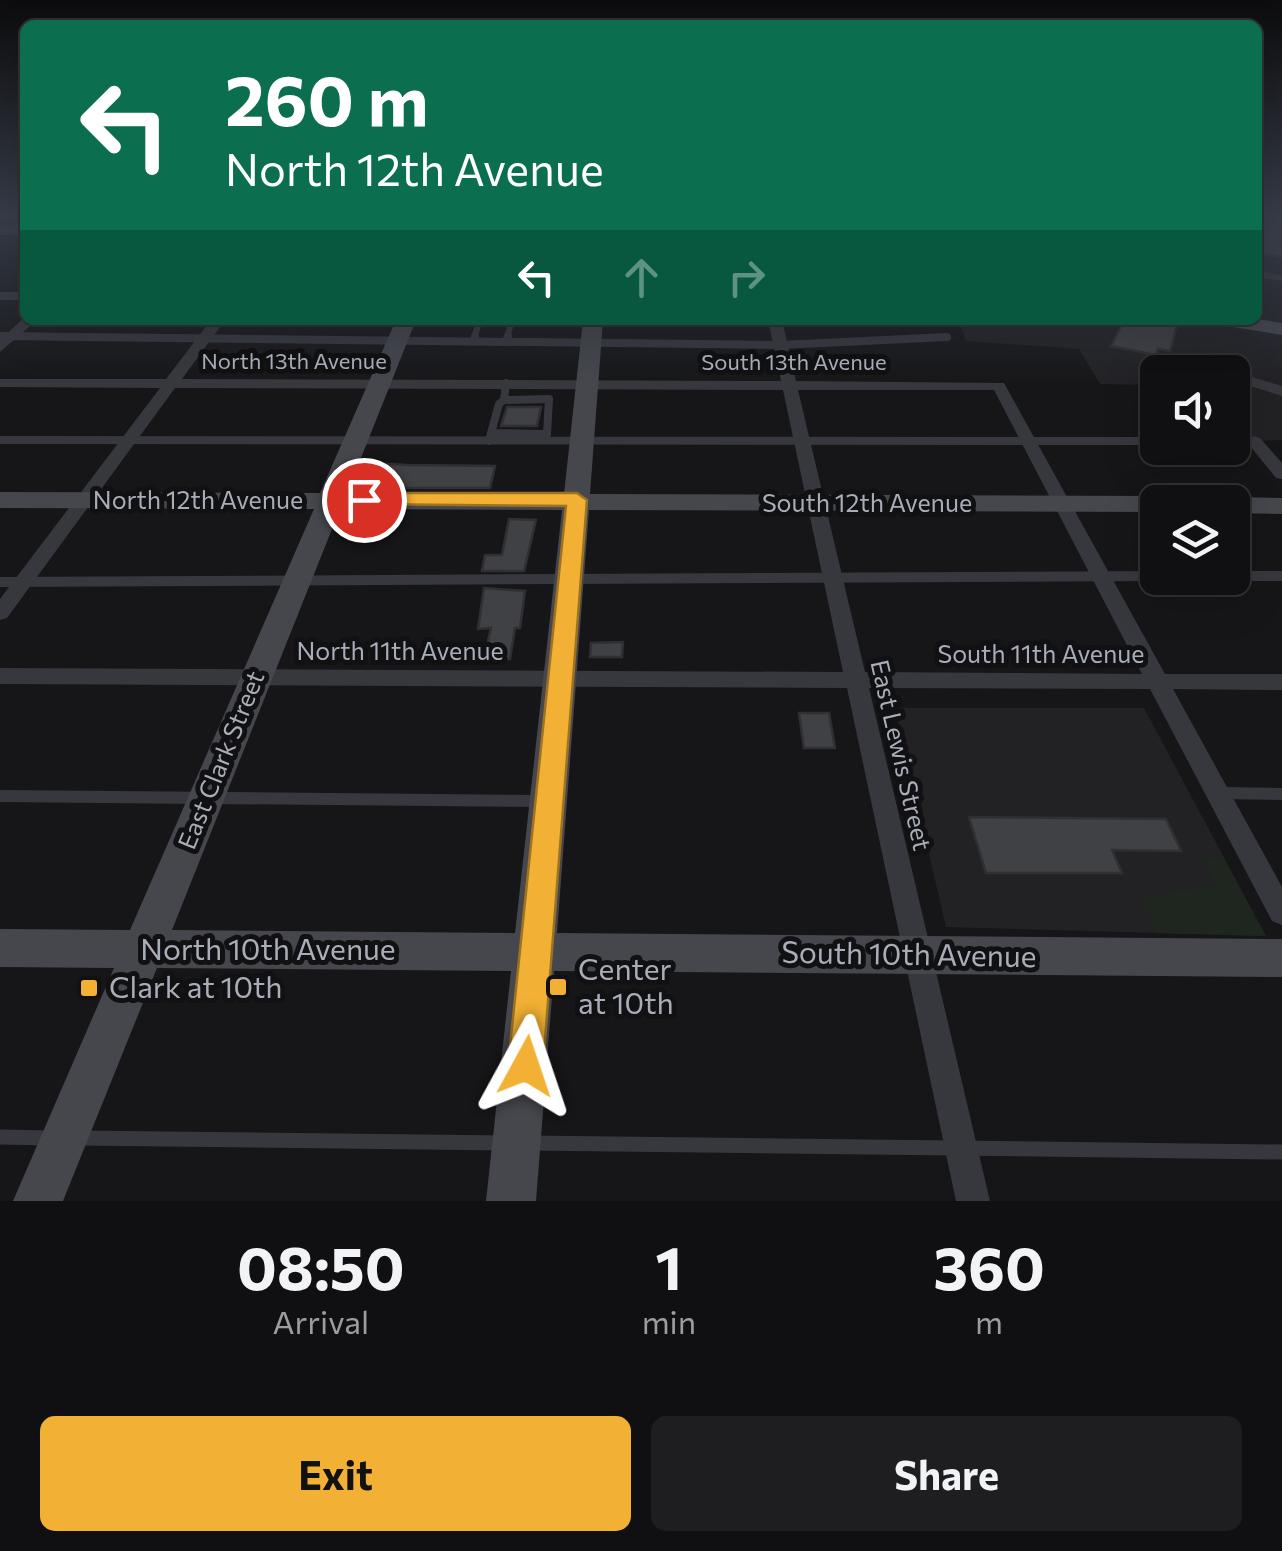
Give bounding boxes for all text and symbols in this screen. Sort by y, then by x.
text: 260 m [225,55,429,140]
icon: left [60,60,190,190]
text: North 12th Avenue [225,140,604,195]
icon: left [509,250,564,305]
icon: ahead [614,250,669,305]
icon: right [719,250,774,305]
street label: North 13th Avenue [201,347,387,374]
street label: South 13th Avenue [701,348,887,375]
map controls [1140,355,1250,595]
button: sound [1140,355,1250,465]
pin [322,458,407,543]
icon: arrive [337,473,392,528]
street label: North 12th Avenue [93,484,303,514]
button: layers [1140,485,1250,595]
street label: South 12th Avenue [762,487,972,517]
street label: North 11th Avenue [296,635,504,665]
street label: South 11th Avenue [937,638,1145,668]
street label: East Lewis Street [865,657,938,853]
street label: East Clark Street [171,666,270,853]
street label: North 10th Avenue [140,929,396,966]
street label: South 10th Avenue [781,932,1037,973]
place label: Center at 10th [578,949,674,1020]
place label: Clark at 10th [109,967,282,1004]
marker: Center at 10th [547,976,569,998]
marker: Clark at 10th [78,977,100,999]
position arrow [474,1014,578,1118]
text: 08:50 [237,1229,405,1302]
text: 1 [655,1229,682,1302]
text: 360 [933,1229,1045,1302]
text: Arrival [272,1301,369,1341]
text: min [642,1301,696,1341]
text: m [975,1301,1003,1341]
button: Exit [40,1416,631,1531]
button: Share [651,1416,1242,1531]

